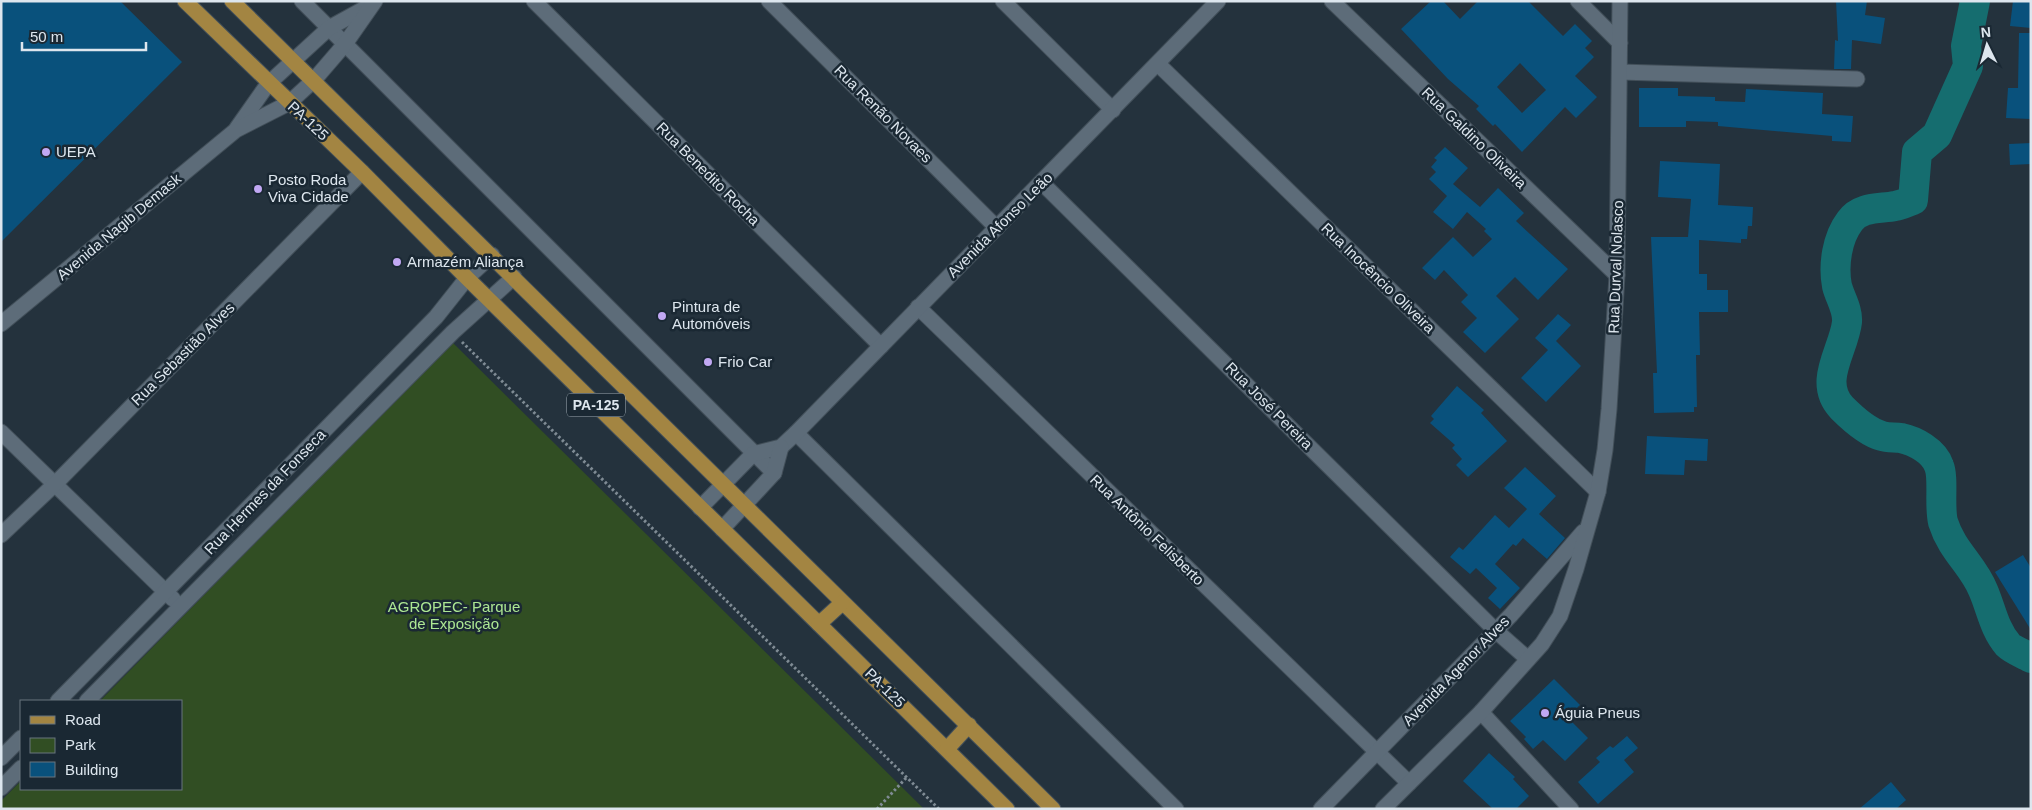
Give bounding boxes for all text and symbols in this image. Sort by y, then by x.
scale bar [22,20,146,52]
north arrow [1962,20,2012,70]
text: N [1980,24,1992,40]
text: 50 m [30,28,63,45]
street label: Rua Renão Novaes [831,61,936,166]
street label: Rua Galdino Oliveira [1419,83,1530,192]
street label: PA-125 [285,98,332,144]
street label: Rua Benedito Rocha [653,119,764,229]
place label: UEPA [56,143,96,160]
marker: UEPA [40,146,52,158]
street label: Avenida Nagib Demask [53,169,184,283]
street label: Avenida Afonso Leão [944,169,1056,281]
place label: Posto Roda Viva Cidade [268,171,349,205]
marker: Posto Roda Viva Cidade [252,183,264,195]
street label: Rua Durval Nolasco [1605,200,1626,334]
street label: Rua Inocêncio Oliveira [1318,219,1439,337]
place label: Armazém Aliança [407,253,524,270]
marker: Armazém Aliança [391,256,403,268]
place label: Pintura de Automóveis [672,298,750,332]
street label: Rua Sebastião Alves [128,299,238,409]
marker: Pintura de Automóveis [656,310,668,322]
place label: Frio Car [718,353,772,370]
marker: Frio Car [702,356,714,368]
street label: Rua José Pereira [1222,359,1317,453]
road number: PA-125 [567,394,625,416]
street label: Rua Hermes da Fonseca [201,425,329,558]
street label: Rua Antônio Felisberto [1087,471,1208,588]
park label: AGROPEC- Parque de Exposição [388,598,520,632]
street label: Avenida Agenor Alves [1399,612,1512,729]
street label: PA-125 [862,665,909,711]
legend [20,700,182,790]
place label: Águia Pneus [1555,704,1640,721]
marker: Águia Pneus [1539,707,1551,719]
text: Road [65,711,101,728]
text: Park [65,736,96,753]
text: Building [65,761,118,778]

